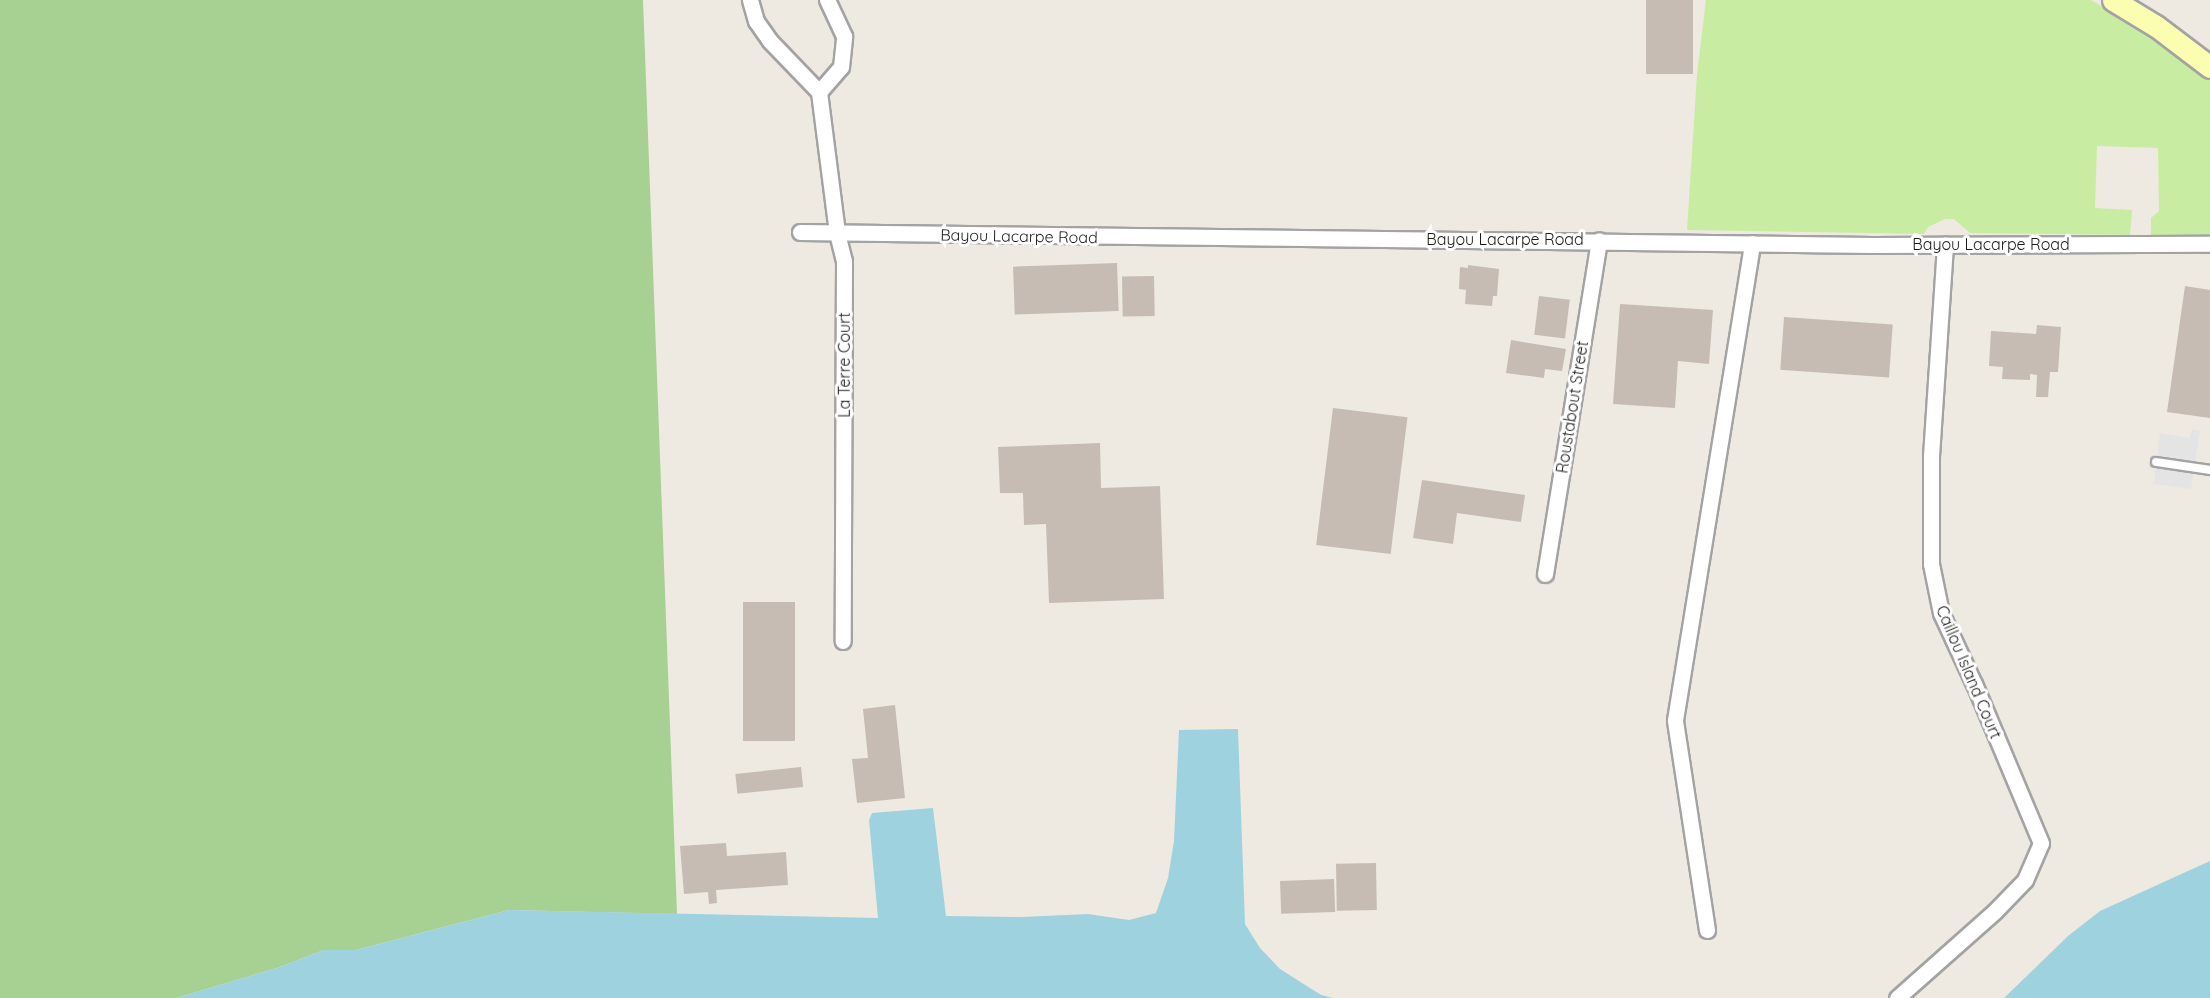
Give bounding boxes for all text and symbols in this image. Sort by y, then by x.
street label: Bayou Lacarpe Road [940,225,1098,247]
street label: Bayou Lacarpe Road [1426,229,1584,249]
street label: Bayou Lacarpe Road [1912,234,2070,254]
street label: La Terre Court [834,312,854,418]
street label: Roustabout Street [1552,339,1592,475]
street label: Caillou Island Court [1932,602,2006,742]

